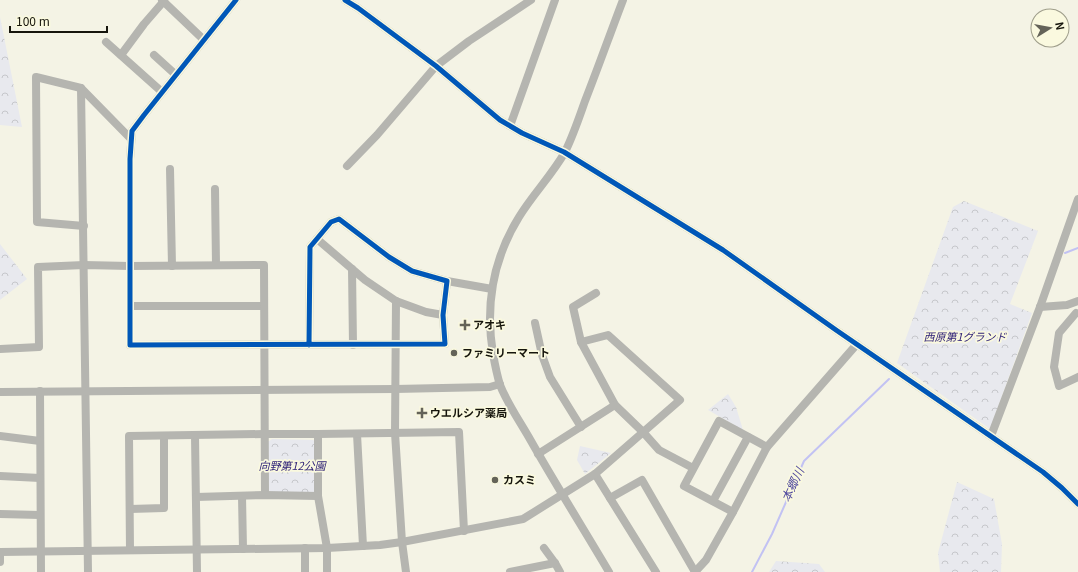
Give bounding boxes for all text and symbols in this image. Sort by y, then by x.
scale bar [10,8,107,34]
north arrow [1030,8,1070,48]
text: 100 m [16,12,50,29]
text: N [1052,20,1069,31]
place label: アオキ [473,316,506,332]
marker: アオキ [460,320,470,330]
park label: 西原第1グランド [923,328,1008,344]
place label: ファミリーマート [462,344,550,360]
marker: ファミリーマート [449,348,459,358]
place label: ウエルシア薬局 [430,404,507,420]
marker: ウエルシア薬局 [417,408,427,418]
park label: 向野第12公園 [258,457,328,473]
water label: 本郷川 [776,463,808,504]
place label: カスミ [503,471,536,487]
marker: カスミ [490,475,500,485]

